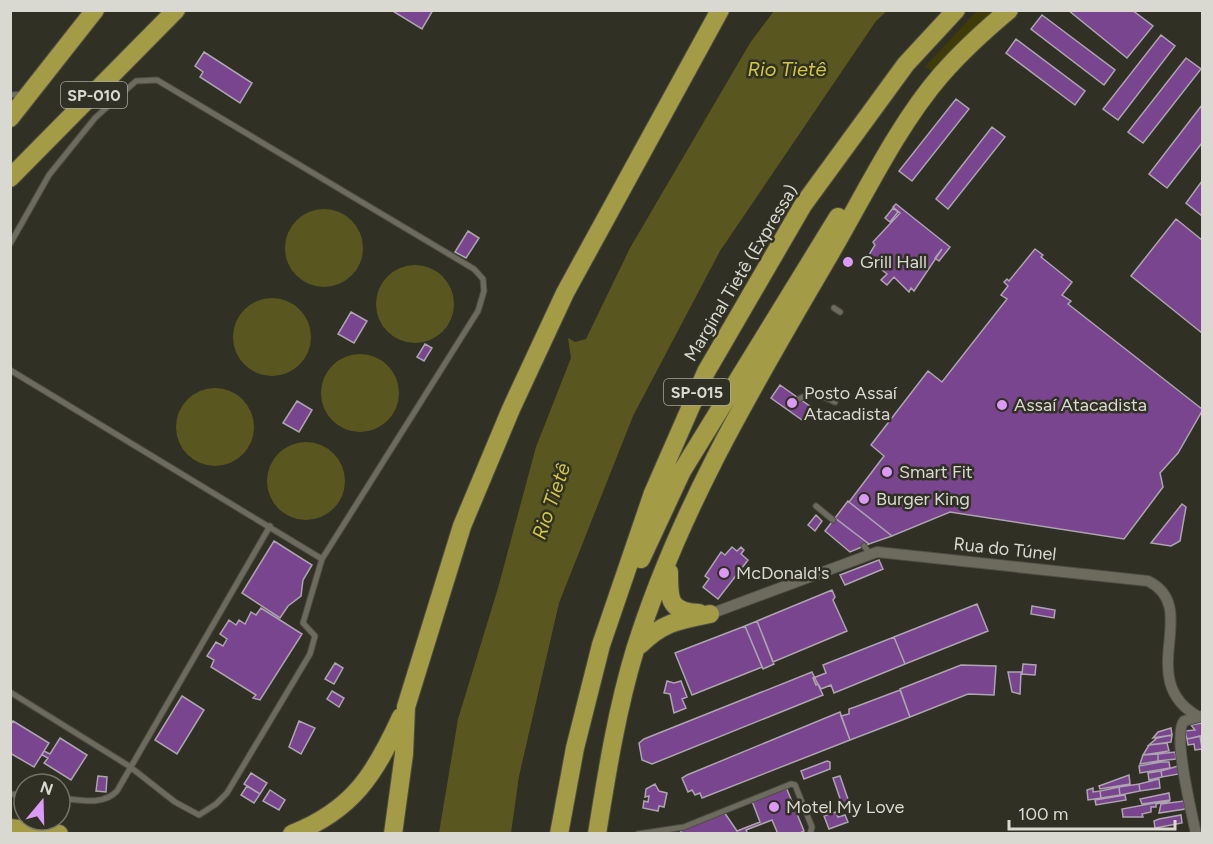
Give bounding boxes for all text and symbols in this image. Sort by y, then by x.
water label: Rio Tietê [747,57,827,81]
road number: SP-010 [61,82,127,108]
street label: Marginal Tietê (Expressa) [679,181,803,365]
place label: Grill Hall [860,251,927,273]
marker: Grill Hall [841,255,855,269]
road number: SP-015 [664,379,730,405]
place label: Posto Assaí Atacadista [804,382,898,425]
place label: Assaí Atacadista [1014,394,1147,416]
marker: Posto Assaí Atacadista [785,396,799,410]
marker: Assaí Atacadista [995,398,1009,412]
water label: Rio Tietê [527,460,575,542]
place label: Smart Fit [899,461,973,483]
marker: Smart Fit [880,465,894,479]
place label: Burger King [876,488,970,510]
marker: Burger King [857,492,871,506]
street label: Rua do Túnel [952,533,1058,565]
place label: McDonald's [736,562,830,584]
marker: McDonald's [717,566,731,580]
north arrow [12,772,72,832]
text: N [38,777,56,799]
scale bar [1009,793,1176,831]
place label: Motel My Love [786,796,905,818]
marker: Motel My Love [767,800,781,814]
text: 100 m [1018,803,1068,825]

